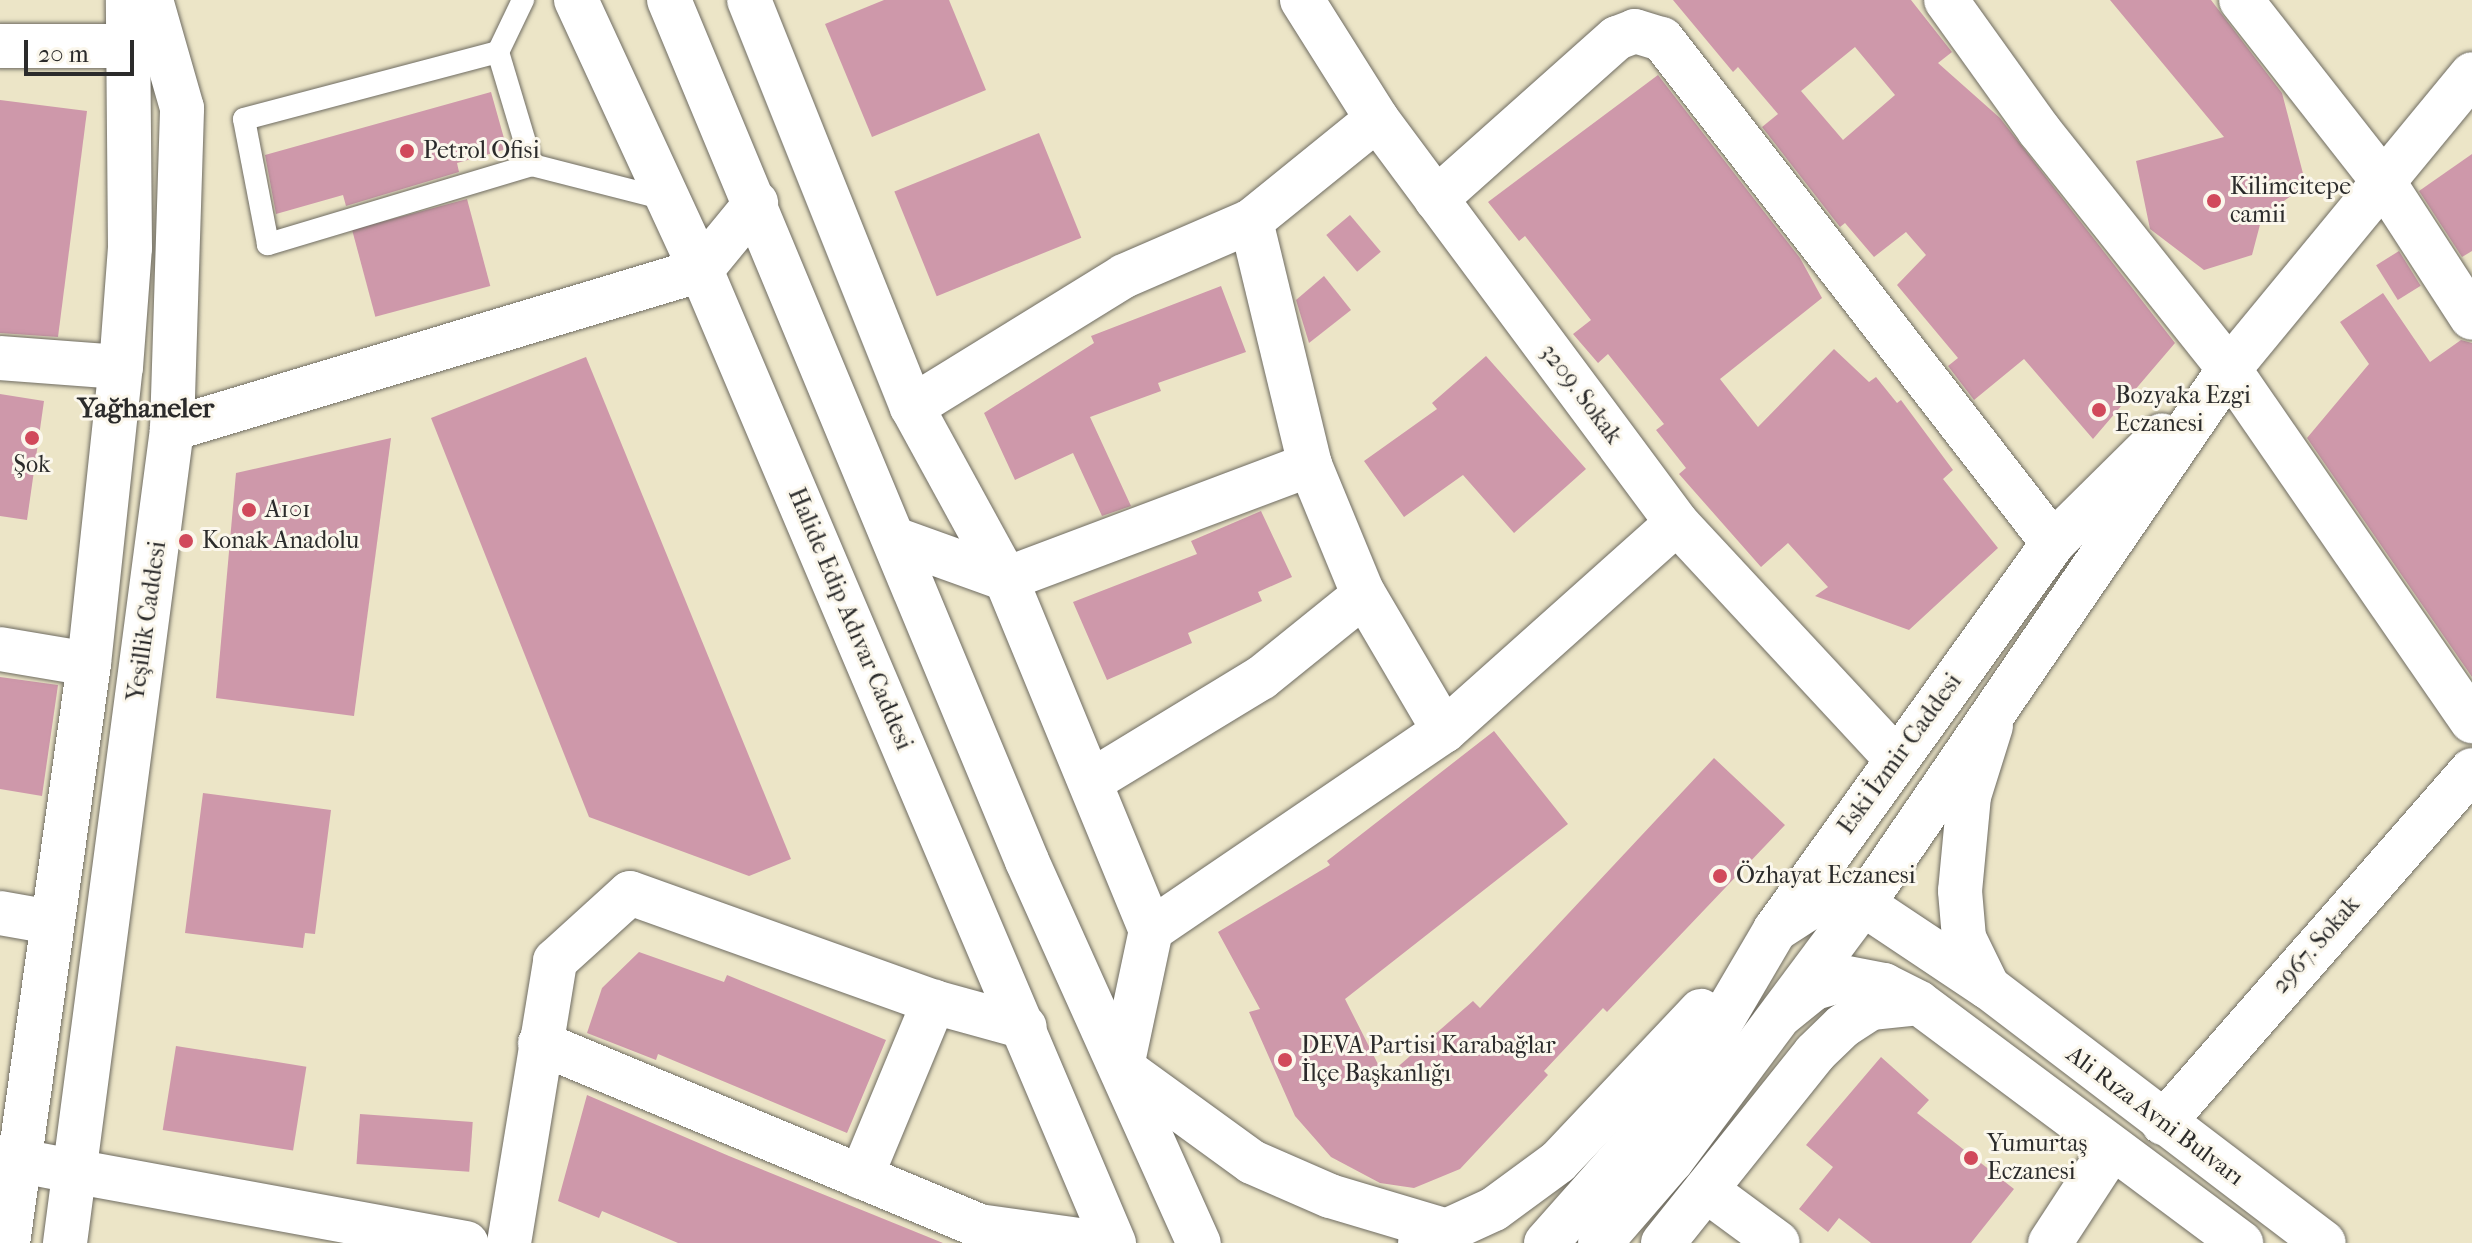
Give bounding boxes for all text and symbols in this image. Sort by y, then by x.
scale bar [28,24,138,74]
text: 20 m [38,40,89,68]
place label: Petrol Ofisi [423,137,540,165]
marker: Petrol Ofisi [398,142,416,160]
place label: Kilimcitepe camii [2230,173,2351,229]
marker: Kilimcitepe camii [2205,192,2223,210]
street label: 3209. Sokak [1534,338,1628,450]
place label: Bozyaka Ezgi Eczanesi [2115,382,2251,438]
district label: Yağhaneler [78,391,214,425]
marker: Bozyaka Ezgi Eczanesi [2090,401,2108,419]
marker: Şok [23,429,41,447]
place label: Şok [14,451,50,479]
street label: Halide Edip Adıvar Caddesi [782,484,918,754]
place label: A101 [265,496,311,524]
marker: A101 [240,501,258,519]
place label: Konak Anadolu [202,527,359,555]
marker: Konak Anadolu [177,532,195,550]
street label: Yeşillik Caddesi [122,539,172,703]
street label: Eski İzmir Caddesi [1832,668,1968,840]
place label: Özhayat Eczanesi [1736,862,1916,890]
marker: Özhayat Eczanesi [1711,867,1729,885]
street label: 2967. Sokak [2266,891,2366,999]
place label: DEVA Partisi Karabağlar İlçe Başkanlığı [1301,1032,1556,1088]
street label: Ali Rıza Avni Bulvarı [2061,1040,2249,1192]
marker: DEVA Partisi Karabağlar İlçe Başkanlığı [1276,1051,1294,1069]
place label: Yumurtaş Eczanesi [1987,1130,2087,1186]
marker: Yumurtaş Eczanesi [1962,1149,1980,1167]

